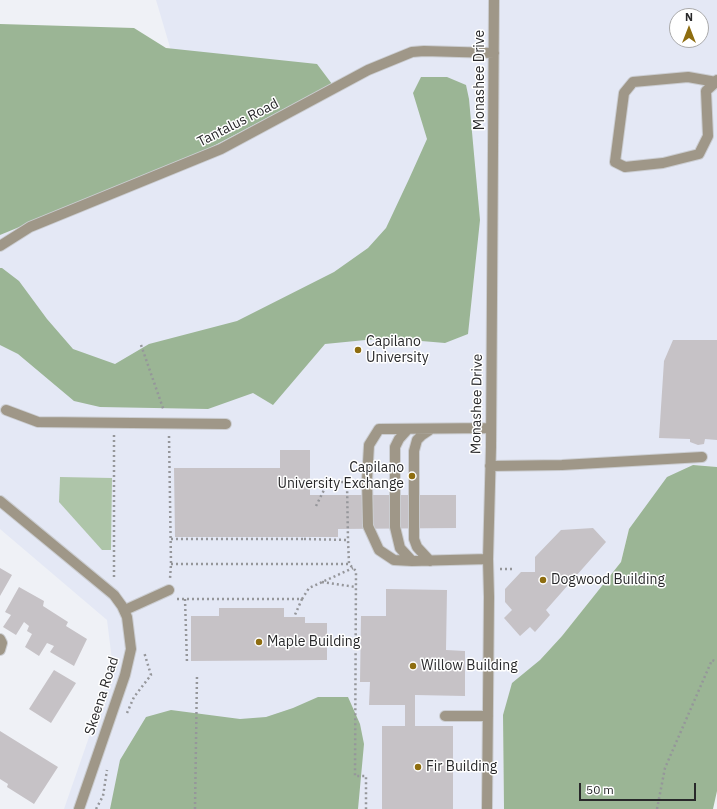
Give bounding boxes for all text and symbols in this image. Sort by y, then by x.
north arrow [669,8,709,48]
text: N [685,10,693,24]
street label: Monashee Drive [472,30,488,130]
street label: Tantalus Road [195,95,281,151]
place label: Capilano University [366,334,429,366]
marker: Capilano University [353,345,363,355]
street label: Monashee Drive [468,354,486,454]
place label: Capilano University Exchange [277,460,404,492]
marker: Capilano University Exchange [407,471,417,481]
place label: Dogwood Building [551,572,665,588]
marker: Dogwood Building [538,575,548,585]
place label: Maple Building [267,634,360,650]
marker: Maple Building [254,637,264,647]
street label: Skeena Road [81,655,123,737]
place label: Willow Building [421,658,518,674]
marker: Willow Building [408,661,418,671]
place label: Fir Building [426,759,497,775]
marker: Fir Building [413,762,423,772]
scale bar [581,775,698,801]
text: 50 m [586,782,614,797]

